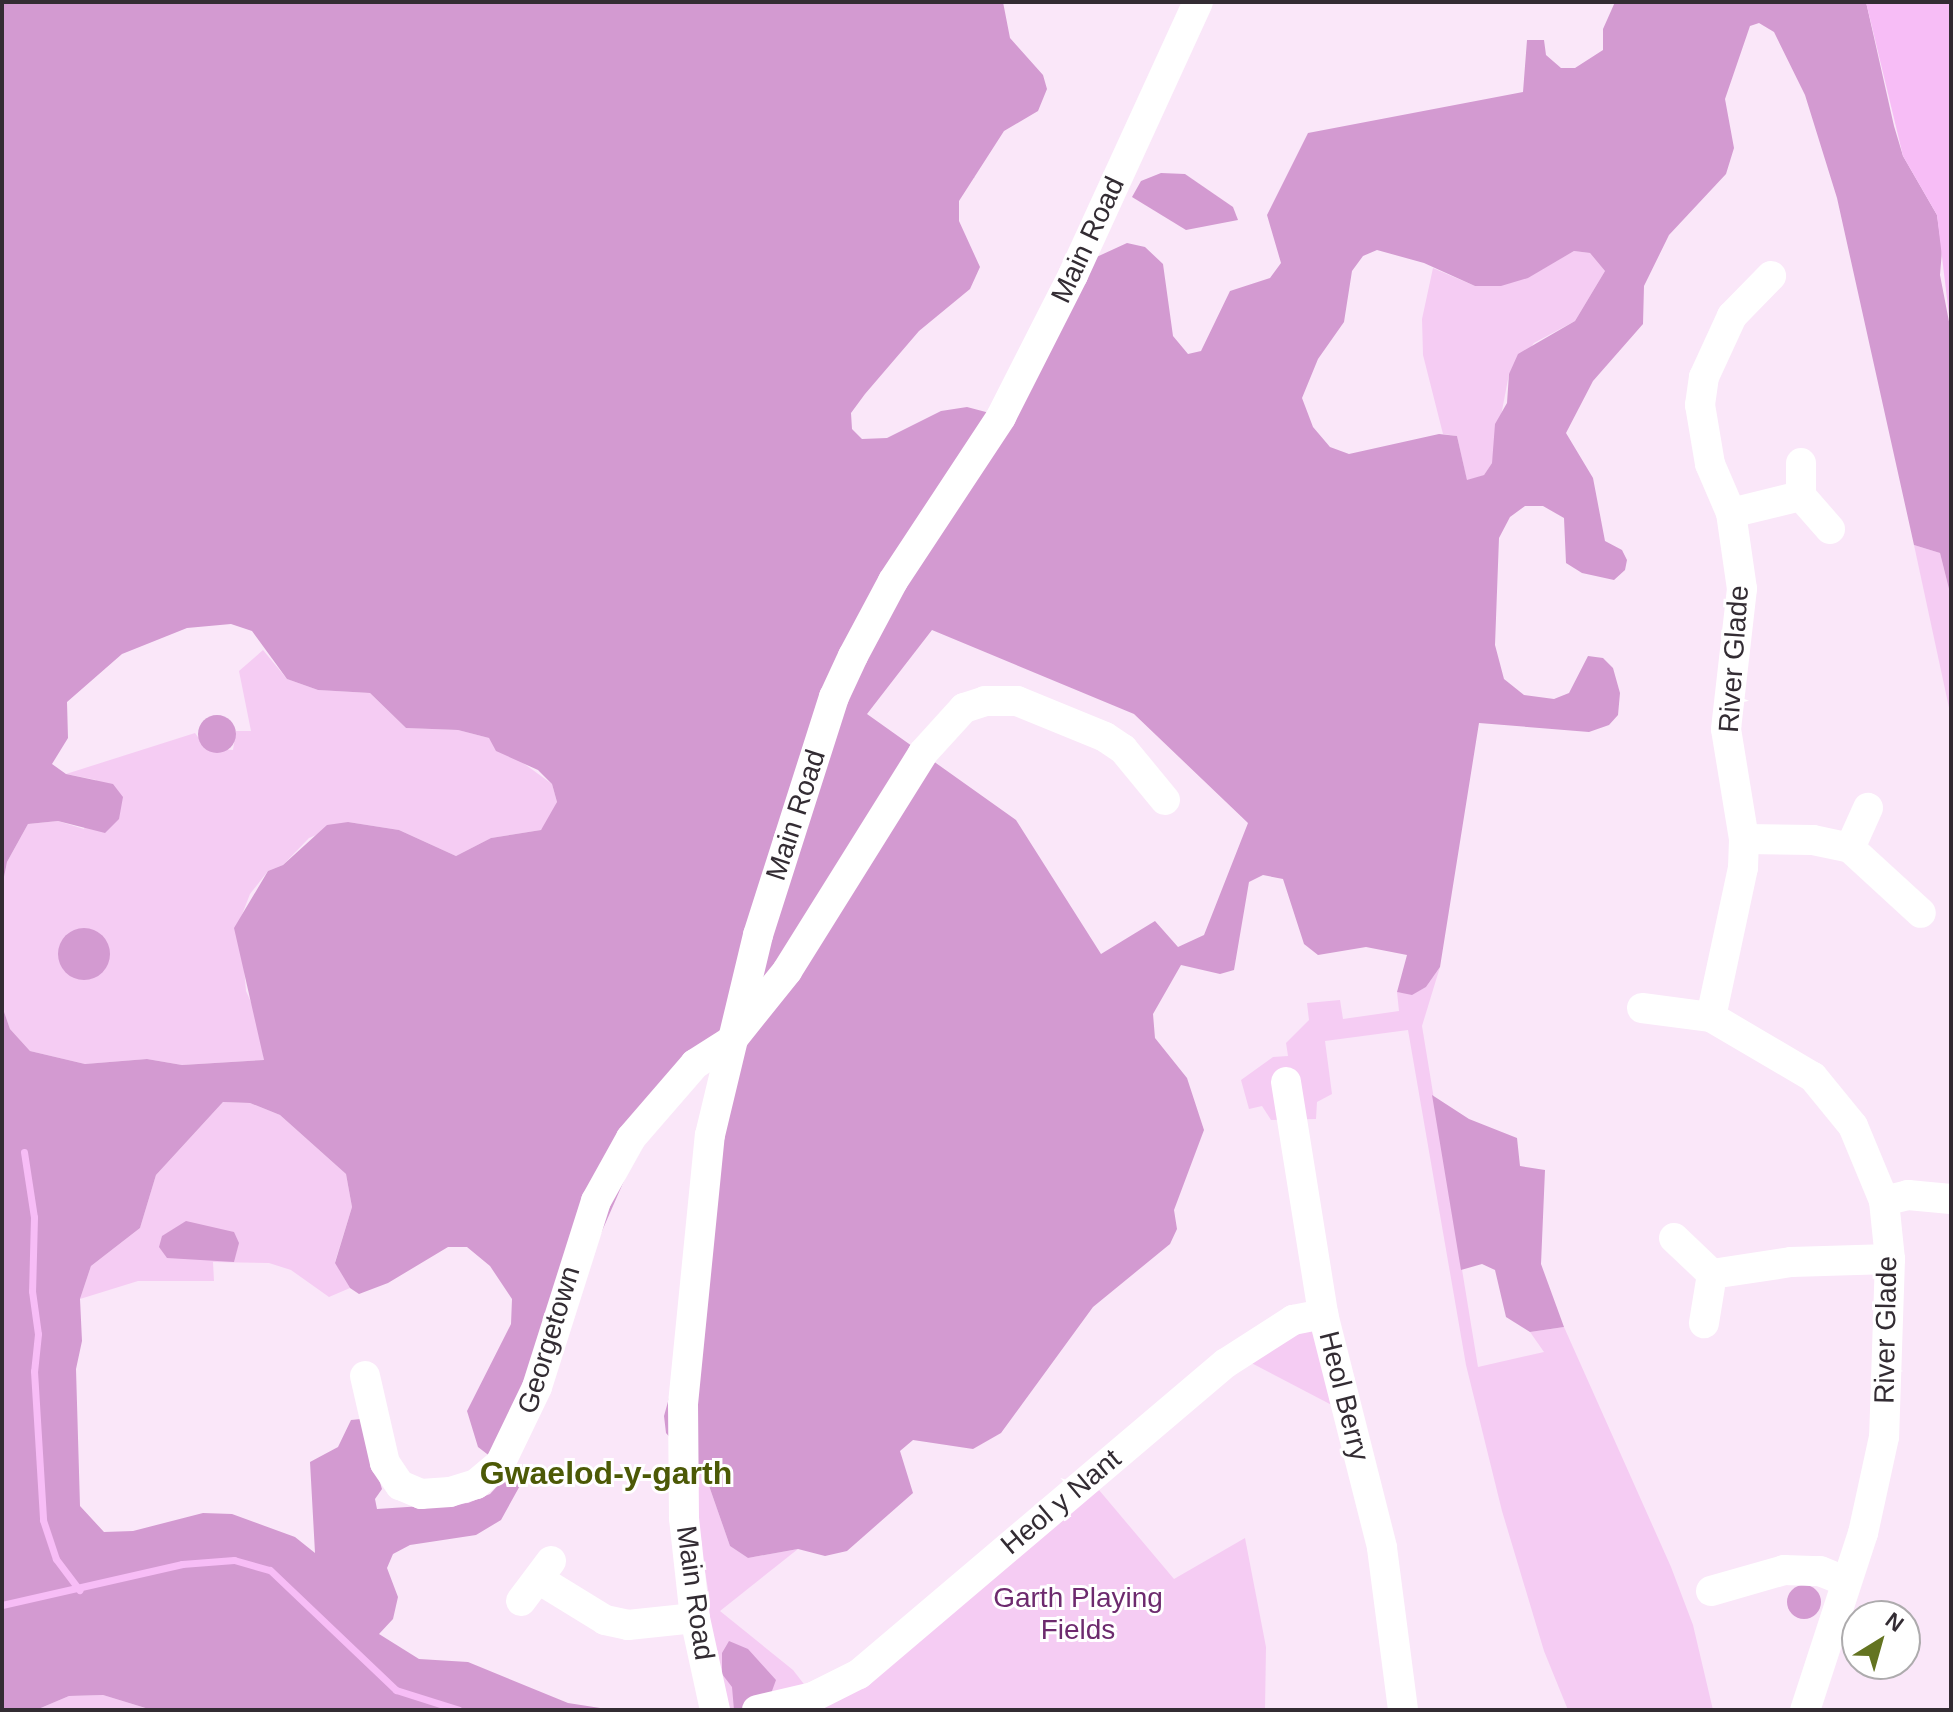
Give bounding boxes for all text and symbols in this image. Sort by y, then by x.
street label: Main Road [1044,172,1132,308]
street label: River Glade [1712,584,1756,734]
street label: Main Road [759,745,833,885]
street label: River Glade [1868,1256,1904,1404]
street label: Georgetown [511,1262,587,1418]
street label: Heol Berry [1312,1328,1376,1464]
street label: Heol y Nant [994,1442,1128,1562]
district label: Gwaelod-y-garth [480,1454,732,1492]
street label: Main Road [669,1524,721,1662]
park label: Garth Playing Fields [993,1581,1163,1647]
north arrow [1841,1600,1921,1680]
text: N [1881,1607,1908,1637]

